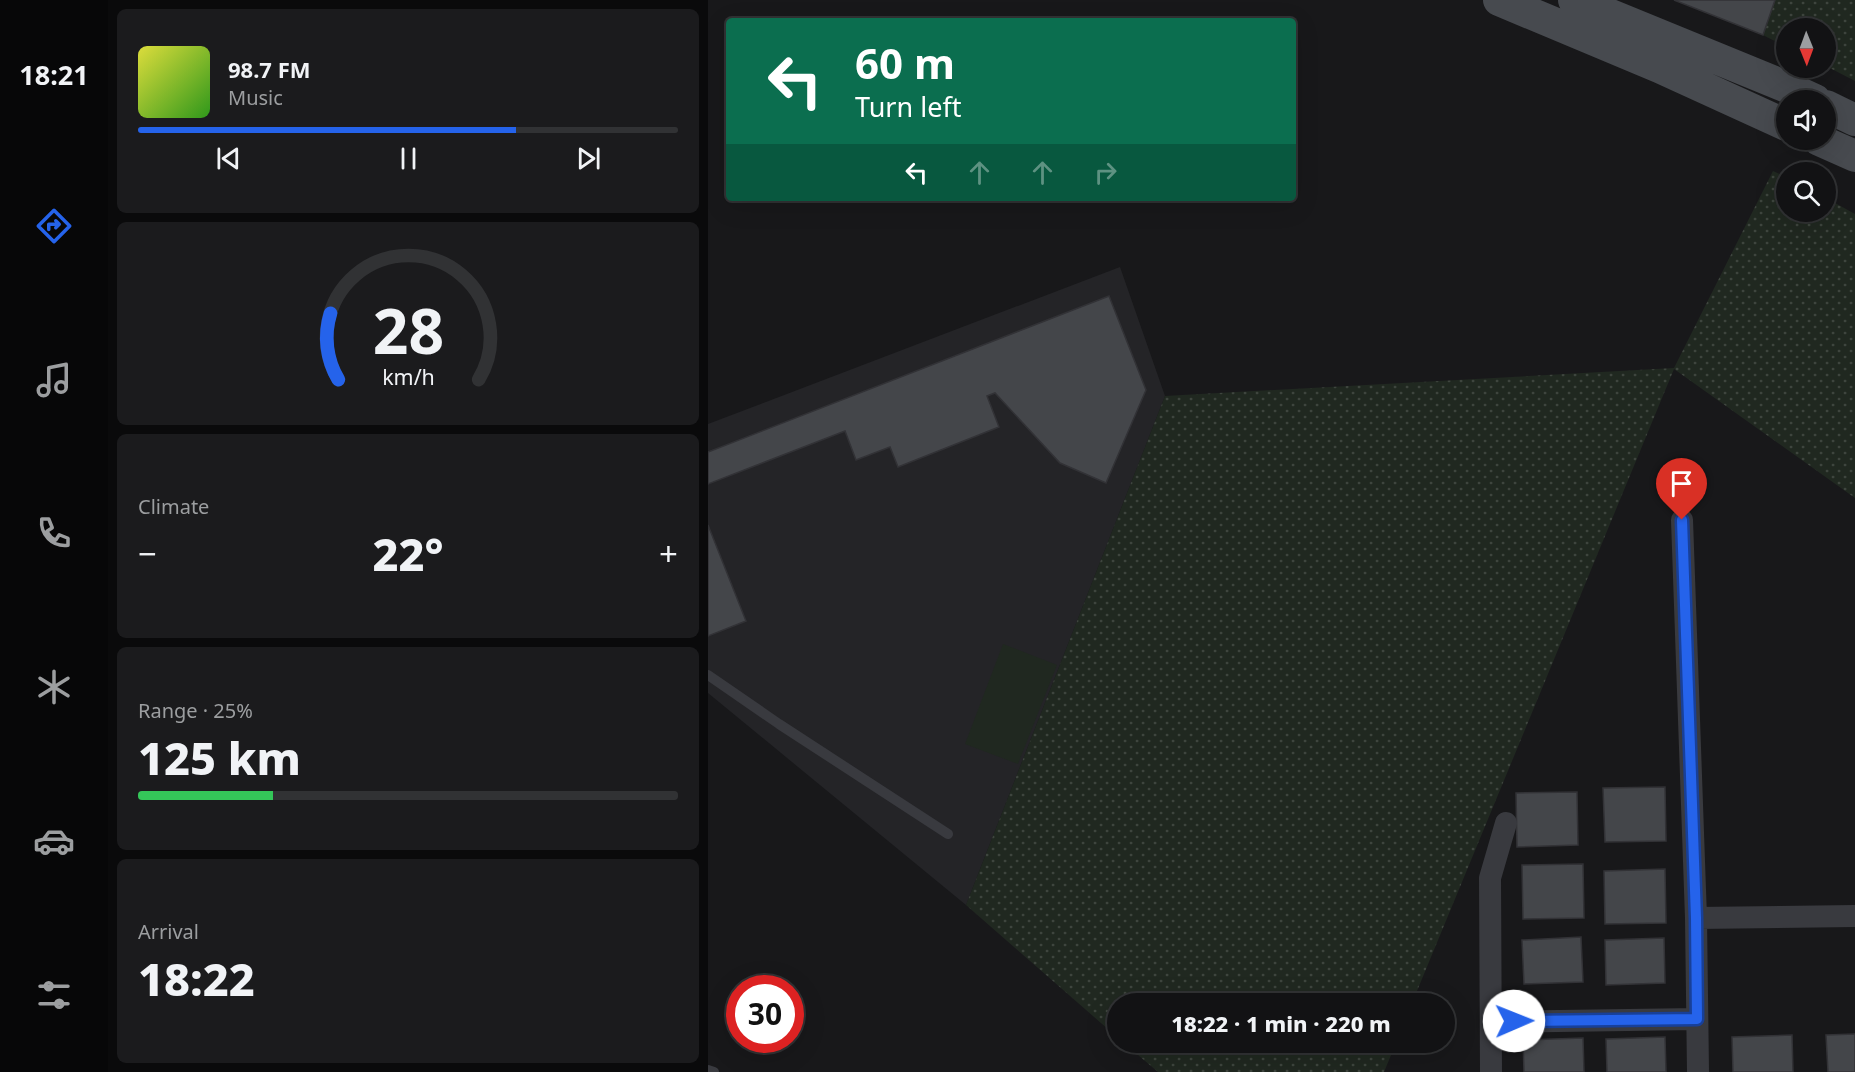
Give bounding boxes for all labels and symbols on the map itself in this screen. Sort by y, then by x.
north arrow [1776,18,1836,78]
pin [1656,458,1707,520]
speed limit sign: 30 [726,975,804,1053]
position arrow [1482,989,1546,1053]

